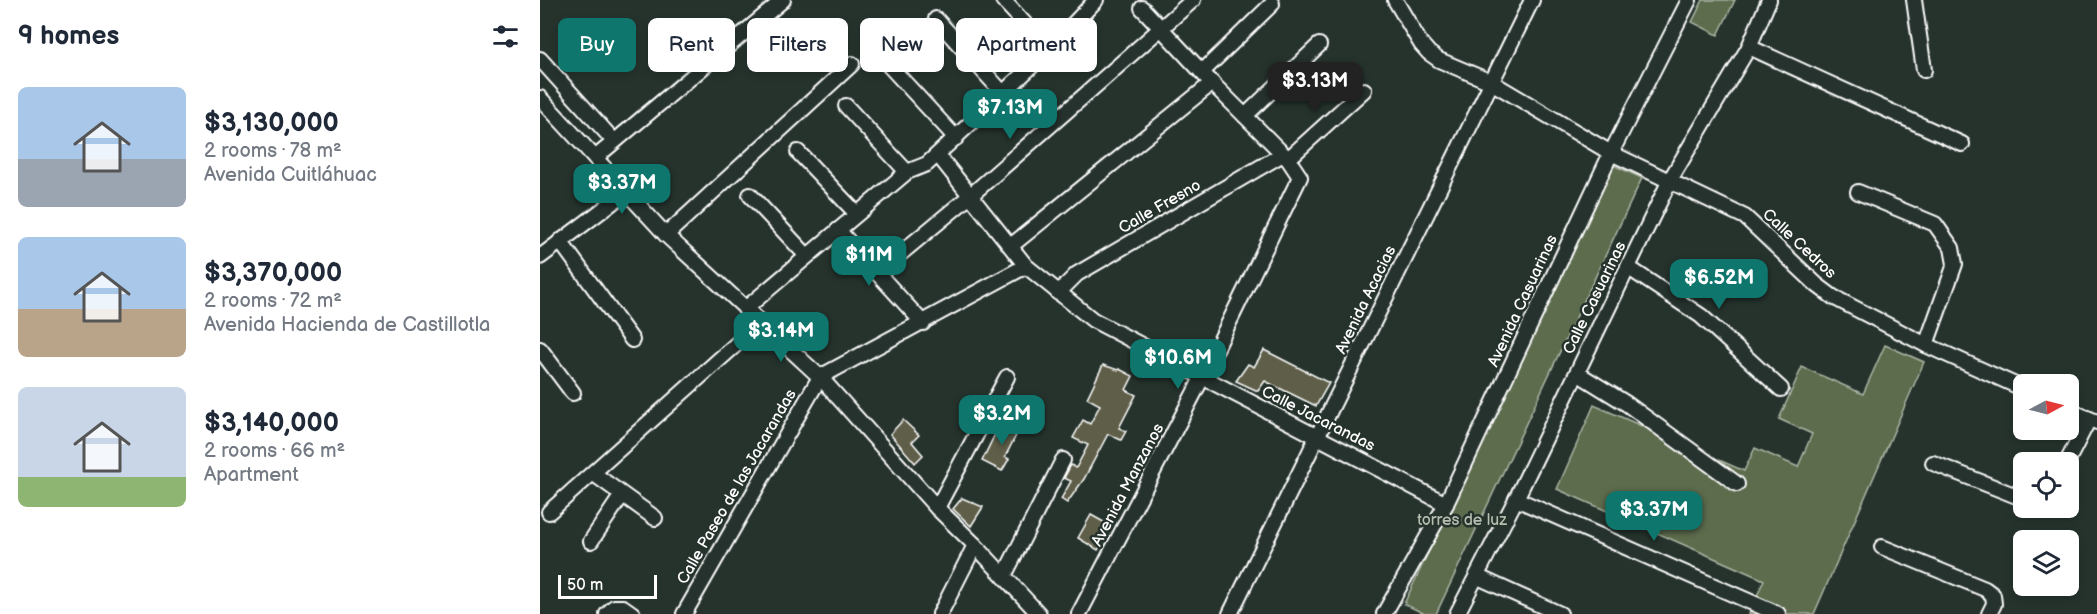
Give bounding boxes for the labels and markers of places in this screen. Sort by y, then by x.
pin: $3.13M [1266,62,1364,113]
pin: $7.13M [961,89,1059,140]
pin: $3.37M [573,164,671,215]
pin: $11M [833,236,905,287]
pin: $6.52M [1670,259,1768,310]
pin: $3.14M [732,312,830,363]
pin: $10.6M [1129,339,1227,390]
pin: $3.2M [960,395,1044,446]
pin: $3.37M [1605,491,1703,542]

